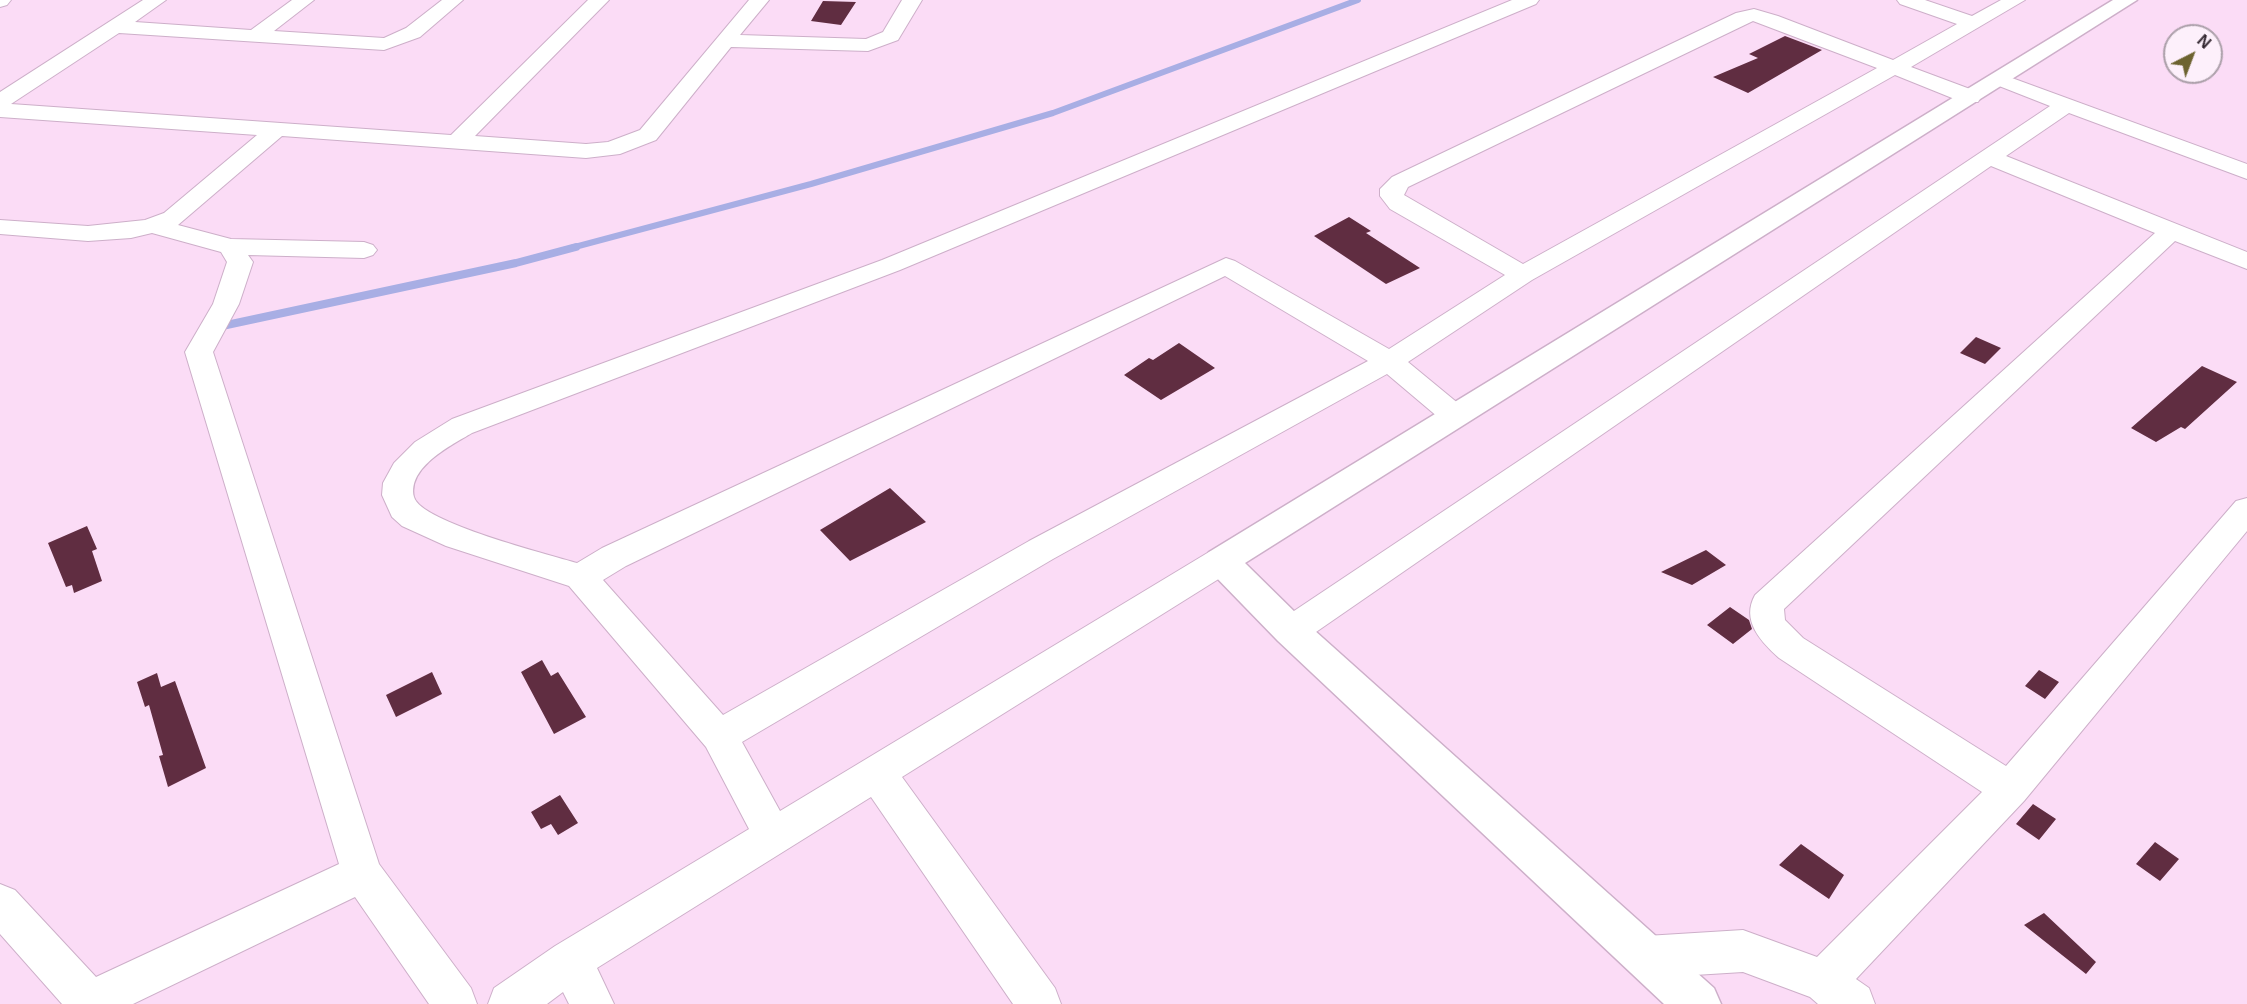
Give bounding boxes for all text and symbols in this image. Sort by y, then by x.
north arrow [2163,24,2223,84]
text: N [2194,32,2214,52]

